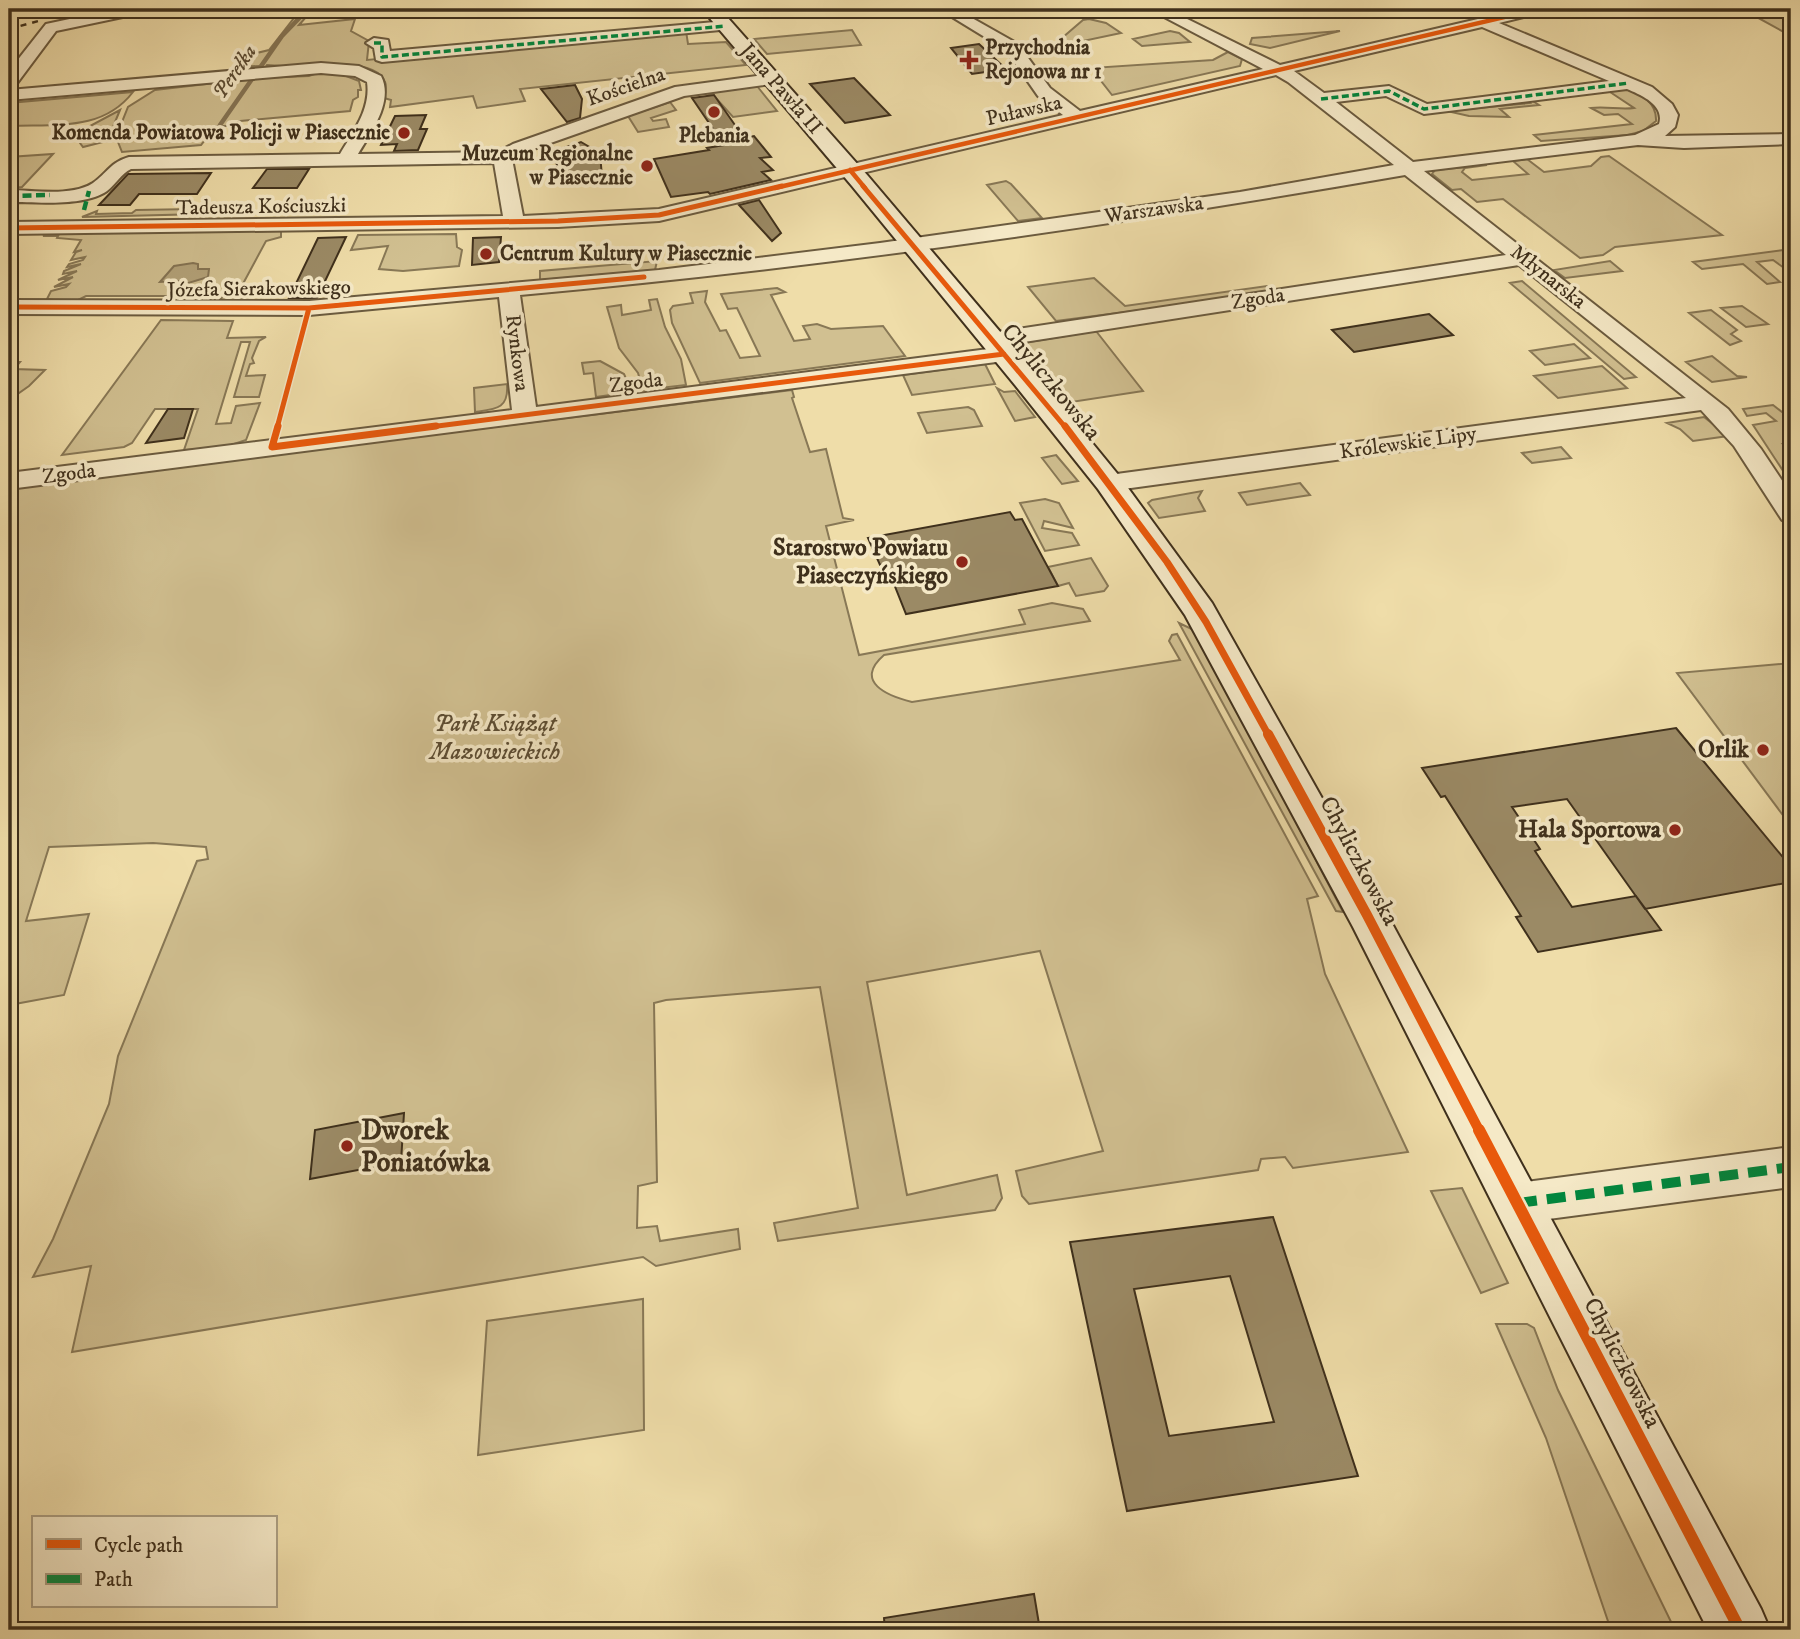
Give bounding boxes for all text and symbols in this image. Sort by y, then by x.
place label: Przychodnia Rejonowa nr 1 [985,35,1102,86]
street label: Jana Pawła II [733,37,828,140]
water label: Perełka [207,40,263,104]
marker: Przychodnia Rejonowa nr 1 [959,50,979,70]
street label: Kościelna [583,61,669,112]
street label: Puławska [983,90,1065,132]
marker: Plebania [706,104,722,120]
place label: Komenda Powiatowa Policji w Piasecznie [52,120,390,147]
place label: Plebania [678,123,751,149]
marker: Komenda Powiatowa Policji w Piasecznie [396,125,412,141]
place label: Muzeum Regionalne w Piasecznie [462,141,633,191]
marker: Muzeum Regionalne w Piasecznie [639,158,655,174]
street label: Warszawska [1102,190,1205,230]
street label: Tadeusza Kościuszki [176,193,346,221]
street label: Młynarska [1505,239,1591,315]
place label: Centrum Kultury w Piasecznie [500,241,752,267]
marker: Centrum Kultury w Piasecznie [478,246,494,262]
street label: Józefa Sierakowskiego [165,274,351,304]
street label: Zgoda [1230,282,1286,316]
street label: Rynkowa [499,313,535,393]
street label: Chyliczkowska [995,317,1108,447]
street label: Zgoda [608,367,664,399]
street label: Królewskie Lipy [1338,420,1479,465]
street label: Zgoda [41,458,97,490]
place label: Starostwo Powiatu Piaseczyńskiego [773,533,948,591]
marker: Starostwo Powiatu Piaseczyńskiego [954,554,970,570]
park label: Park Książąt Mazowieckich [428,709,560,767]
place label: Orlik [1698,735,1750,765]
marker: Orlik [1755,742,1771,758]
street label: Chyliczkowska [1312,791,1406,932]
place label: Hala Sportowa [1518,815,1662,845]
marker: Hala Sportowa [1667,822,1683,838]
place label: Dworek Poniatówka [361,1113,491,1180]
marker: Dworek Poniatówka [339,1138,355,1154]
street label: Chyliczkowska [1576,1293,1668,1434]
legend [32,1516,276,1608]
text: Cycle path [94,1533,183,1559]
text: Path [94,1567,133,1593]

